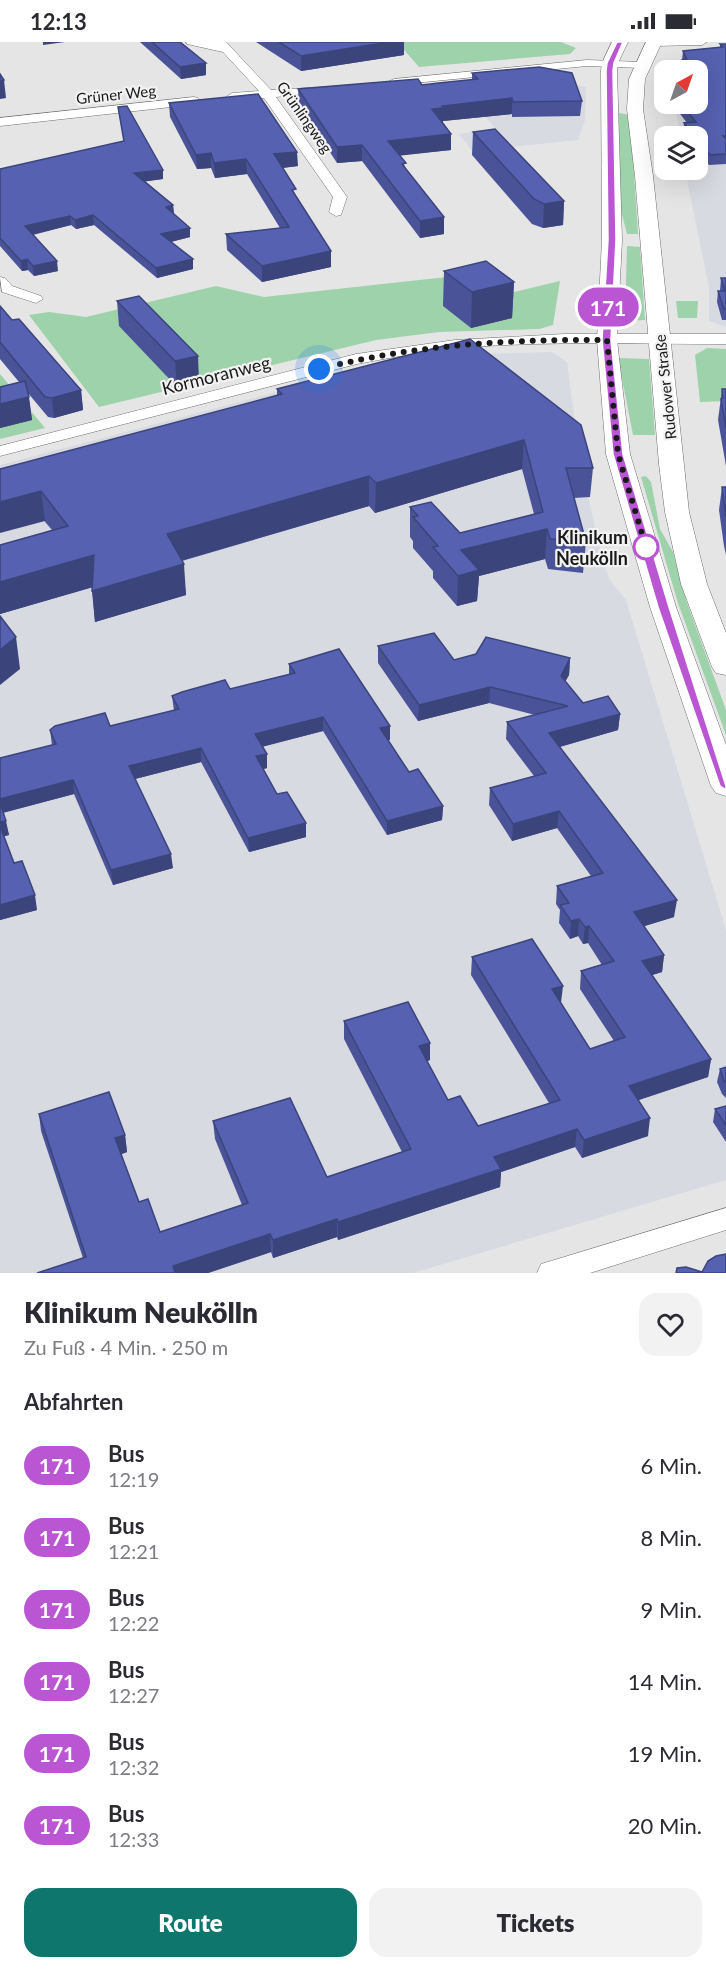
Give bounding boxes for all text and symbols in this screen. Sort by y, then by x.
text: 12:13 [30,8,87,35]
north arrow [654,60,708,114]
map controls [654,60,708,180]
street label: Grünlingweg [274,78,336,157]
street label: Grüner Weg [75,81,157,107]
button: layers [654,126,708,180]
line badge: 171 [574,288,642,326]
text: 171 [590,295,626,320]
street label: Rudower Straße [651,334,679,440]
street label: Kormoranweg [159,351,273,399]
your location [304,354,334,384]
place label: Klinikum Neukölln [556,526,628,569]
marker: Klinikum Neukölln [633,534,659,560]
button: heart [639,1293,702,1356]
text: Klinikum Neukölln [24,1295,258,1329]
text: Zu Fuß · 4 Min. · 250 m [24,1335,228,1359]
text: Abfahrten [24,1388,123,1415]
text: Bus [108,1440,144,1467]
text: 6 Min. [641,1452,702,1479]
text: 171 [39,1453,75,1478]
text: 12:19 [108,1467,159,1491]
text: Bus [108,1512,144,1539]
text: 8 Min. [641,1524,702,1551]
text: 171 [39,1525,75,1550]
text: 12:21 [108,1539,159,1563]
text: Bus [108,1584,144,1611]
text: 9 Min. [641,1596,702,1623]
text: 171 [39,1597,75,1622]
text: 12:22 [108,1611,159,1635]
text: Bus [108,1656,144,1683]
text: 14 Min. [628,1668,702,1695]
text: 171 [39,1669,75,1694]
text: 12:27 [108,1683,159,1707]
text: Bus [108,1728,144,1755]
text: 19 Min. [628,1740,702,1767]
text: 171 [39,1741,75,1766]
text: 12:32 [108,1755,159,1779]
text: Bus [108,1800,144,1827]
text: 20 Min. [628,1812,702,1839]
text: 171 [39,1813,75,1838]
text: 12:33 [108,1827,159,1851]
button: Route [24,1888,357,1957]
button: Tickets [369,1888,702,1957]

